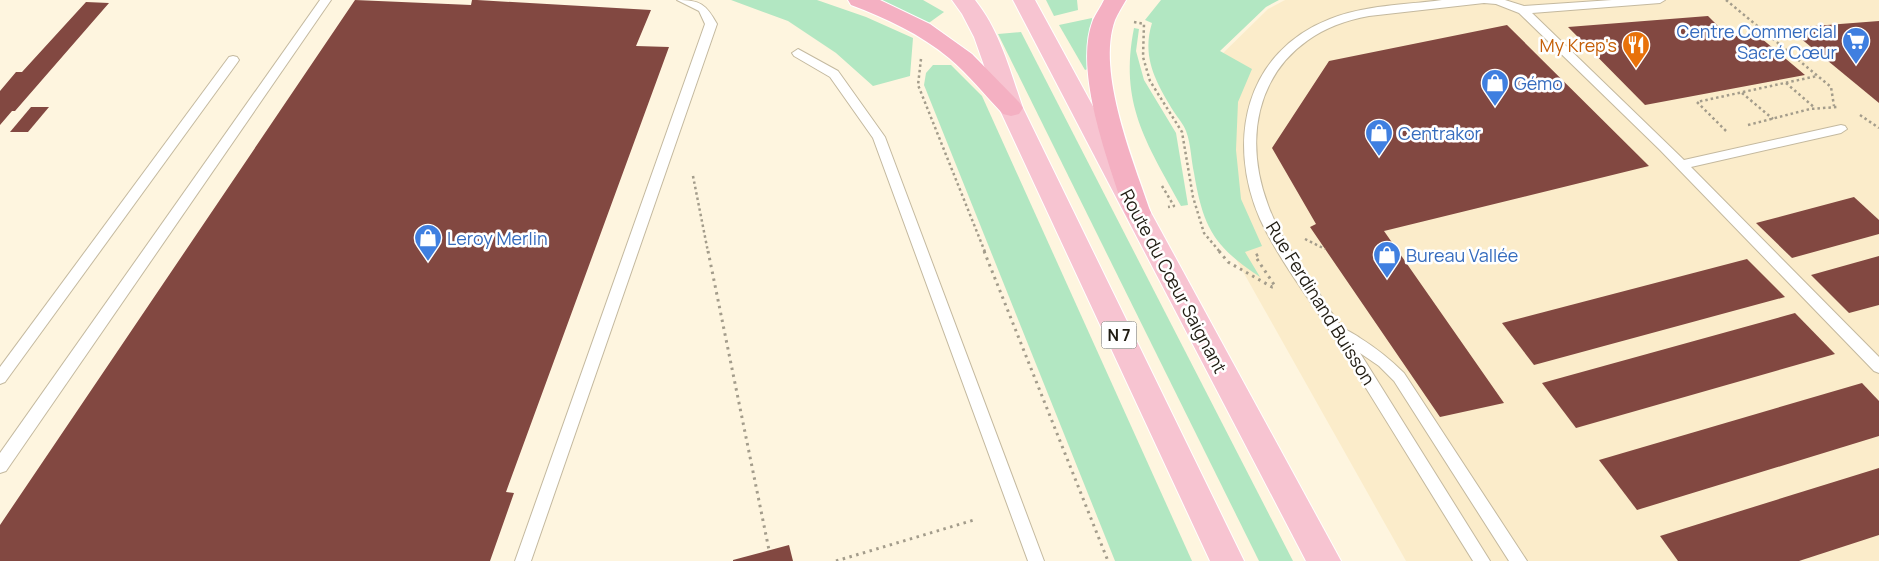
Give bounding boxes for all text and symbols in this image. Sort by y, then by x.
place label: Centre Commercial Sacré Cœur [1677,19,1838,64]
supermarket icon: Centre Commercial Sacré Cœur [1841,26,1871,65]
restaurant icon: My Krep's [1621,30,1651,69]
place label: My Krep's [1540,33,1617,57]
shop icon: Gémo [1480,68,1510,107]
place label: Gémo [1514,71,1563,95]
shop icon: Centrakor [1364,118,1394,157]
place label: Centrakor [1398,121,1482,145]
street label: Route du Cœur Saignant [1115,185,1233,377]
street label: Rue Ferdinand Buisson [1261,217,1381,389]
shop icon: Leroy Merlin [413,223,443,262]
place label: Leroy Merlin [447,226,548,250]
shop icon: Bureau Vallée [1372,240,1402,279]
place label: Bureau Vallée [1406,243,1518,267]
road number: N 7 [1102,322,1136,348]

